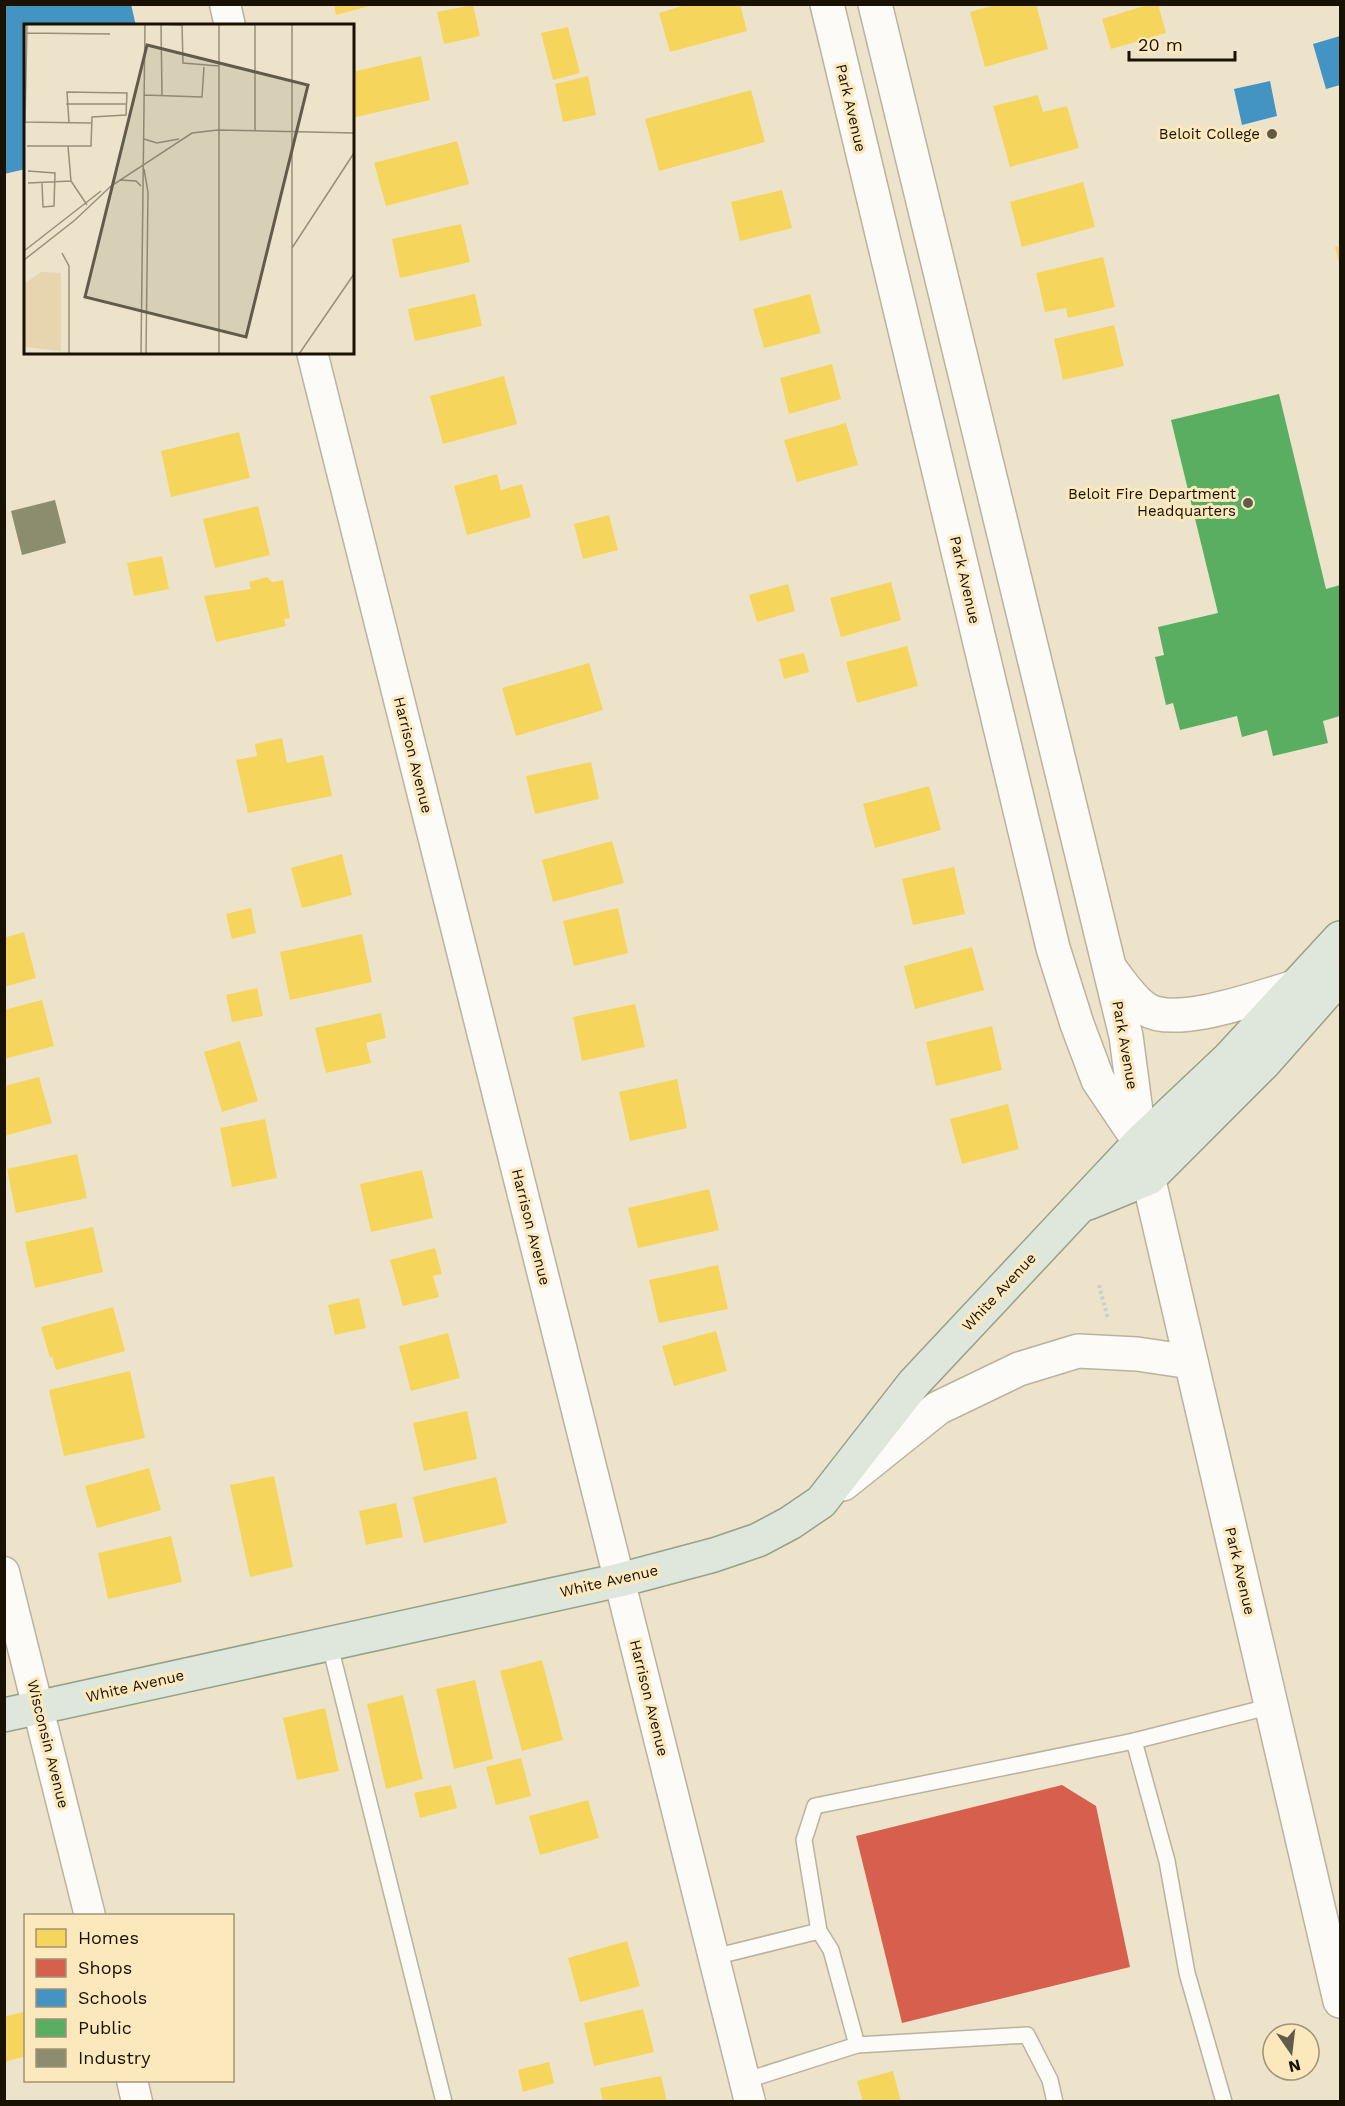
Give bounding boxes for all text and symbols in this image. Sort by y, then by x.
inset map [24,24,354,354]
scale bar [1129,24,1236,62]
text: 20 m [1138,34,1183,55]
street label: Park Avenue [832,62,870,154]
place label: Beloit College [1159,125,1260,143]
marker: Beloit College [1265,127,1279,141]
place label: Beloit Fire Department Headquarters [1068,485,1237,520]
marker: Beloit Fire Department Headquarters [1241,496,1255,510]
street label: Park Avenue [946,534,984,626]
street label: Harrison Avenue [390,695,436,815]
street label: Park Avenue [1108,999,1142,1091]
street label: Harrison Avenue [508,1167,554,1287]
street label: White Avenue [958,1249,1040,1335]
street label: Park Avenue [1221,1525,1259,1617]
street label: White Avenue [558,1561,660,1601]
street label: Harrison Avenue [626,1638,672,1758]
street label: White Avenue [84,1666,186,1706]
street label: Wisconsin Avenue [23,1678,73,1810]
legend [24,1914,234,2082]
text: Homes [78,1927,139,1948]
text: Shops [78,1957,132,1978]
text: Schools [78,1987,147,2008]
text: Public [78,2017,132,2038]
north arrow [1261,2022,1321,2082]
text: Industry [78,2047,151,2068]
text: N [1286,2055,1303,2077]

